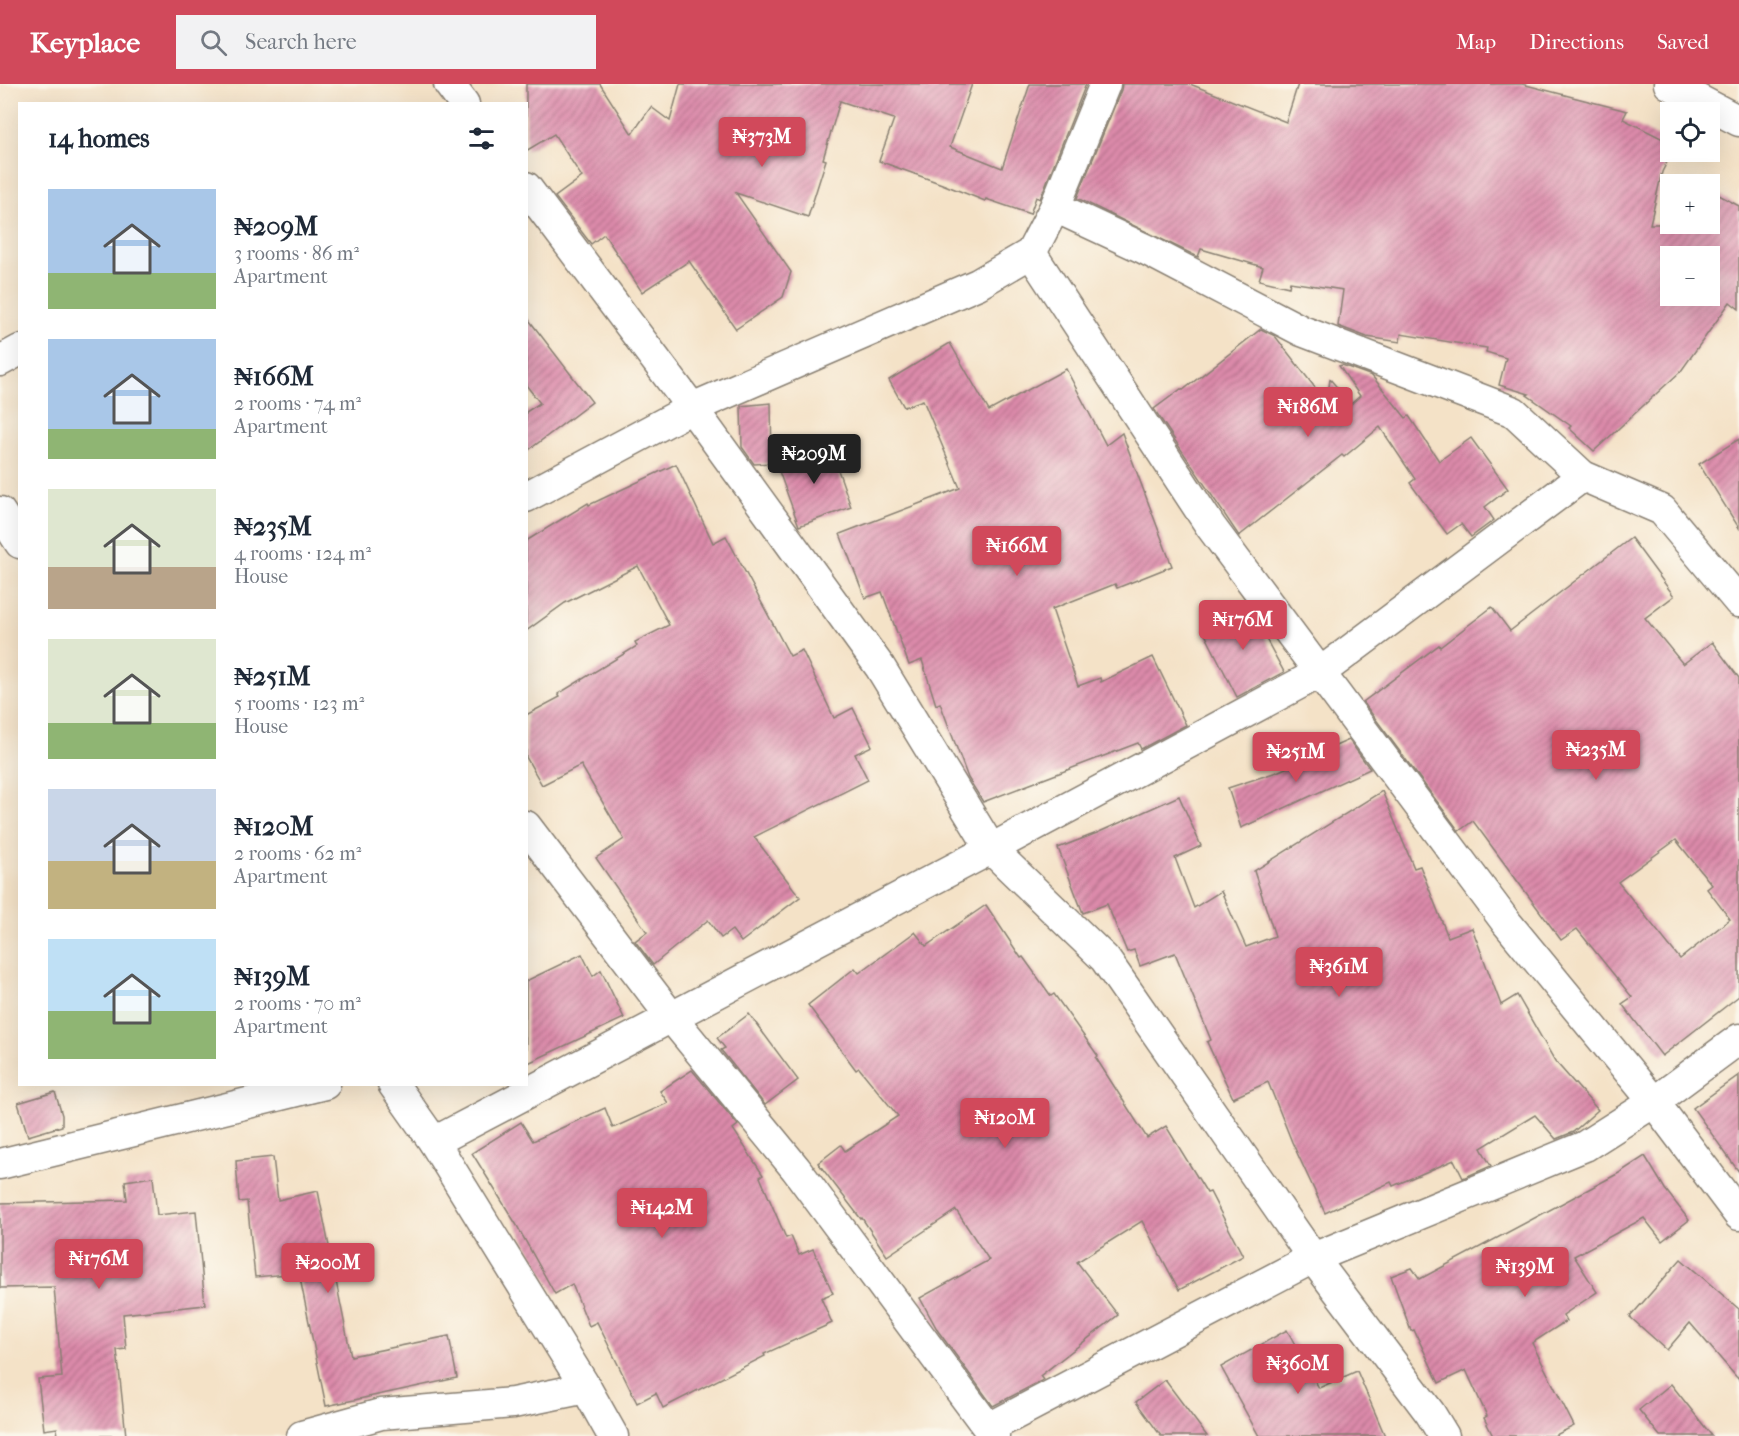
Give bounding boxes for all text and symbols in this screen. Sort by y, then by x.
search box [176,15,596,69]
text: Keyplace [30,26,140,59]
icon: search [197,26,230,59]
text: Search here [245,29,357,55]
text: Map [1456,30,1496,54]
text: Directions [1529,30,1624,54]
text: Saved [1657,30,1709,54]
map controls [1660,102,1720,306]
button: locate [1660,102,1720,162]
pin: ₦373M [720,117,804,168]
icon: filters [465,122,498,155]
text: 14 homes [48,123,150,154]
text: ₦373M [733,125,791,148]
button: + [1660,174,1720,234]
text: ₦209M [234,211,318,242]
icon: home [96,213,168,285]
text: 3 rooms · 86 m² [234,242,359,265]
button: − [1660,246,1720,306]
text: Apartment [234,265,328,288]
text: ₦166M [234,361,314,392]
icon: home [96,363,168,435]
pin: ₦186M [1266,387,1350,438]
text: 2 rooms · 74 m² [234,392,361,415]
text: ₦186M [1278,395,1338,418]
text: Apartment [234,415,328,438]
pin: ₦209M [772,434,856,485]
text: ₦209M [782,442,846,465]
text: ₦235M [234,511,312,542]
icon: home [96,513,168,585]
pin: ₦166M [975,526,1059,577]
text: ₦166M [986,534,1048,557]
text: 4 rooms · 124 m² [234,542,371,565]
text: House [234,565,288,588]
pin: ₦176M [1201,600,1285,651]
text: ₦176M [1213,608,1273,631]
text: ₦251M [234,661,310,692]
icon: home [96,663,168,735]
text: 5 rooms · 123 m² [234,692,364,715]
text: House [234,715,288,738]
pin: ₦235M [1554,730,1638,781]
pin: ₦251M [1254,732,1338,783]
text: ₦235M [1566,738,1626,761]
text: ₦251M [1267,740,1325,763]
text: ₦120M [234,811,314,842]
icon: home [96,813,168,885]
text: 2 rooms · 62 m² [234,842,361,865]
text: Apartment [234,865,328,888]
pin: ₦361M [1297,947,1381,998]
text: ₦361M [1310,955,1368,978]
text: ₦139M [234,961,310,992]
icon: home [96,963,168,1035]
text: 2 rooms · 70 m² [234,992,361,1015]
text: Apartment [234,1015,328,1038]
pin: ₦120M [963,1098,1047,1149]
text: ₦120M [974,1106,1036,1129]
pin: ₦142M [620,1188,704,1239]
text: ₦142M [631,1196,693,1219]
pin: ₦176M [57,1239,141,1290]
pin: ₦200M [286,1243,370,1294]
text: ₦176M [69,1247,129,1270]
pin: ₦139M [1483,1247,1567,1298]
text: ₦200M [295,1251,361,1274]
text: ₦139M [1496,1255,1554,1278]
pin: ₦360M [1256,1344,1340,1395]
text: ₦360M [1267,1352,1329,1375]

